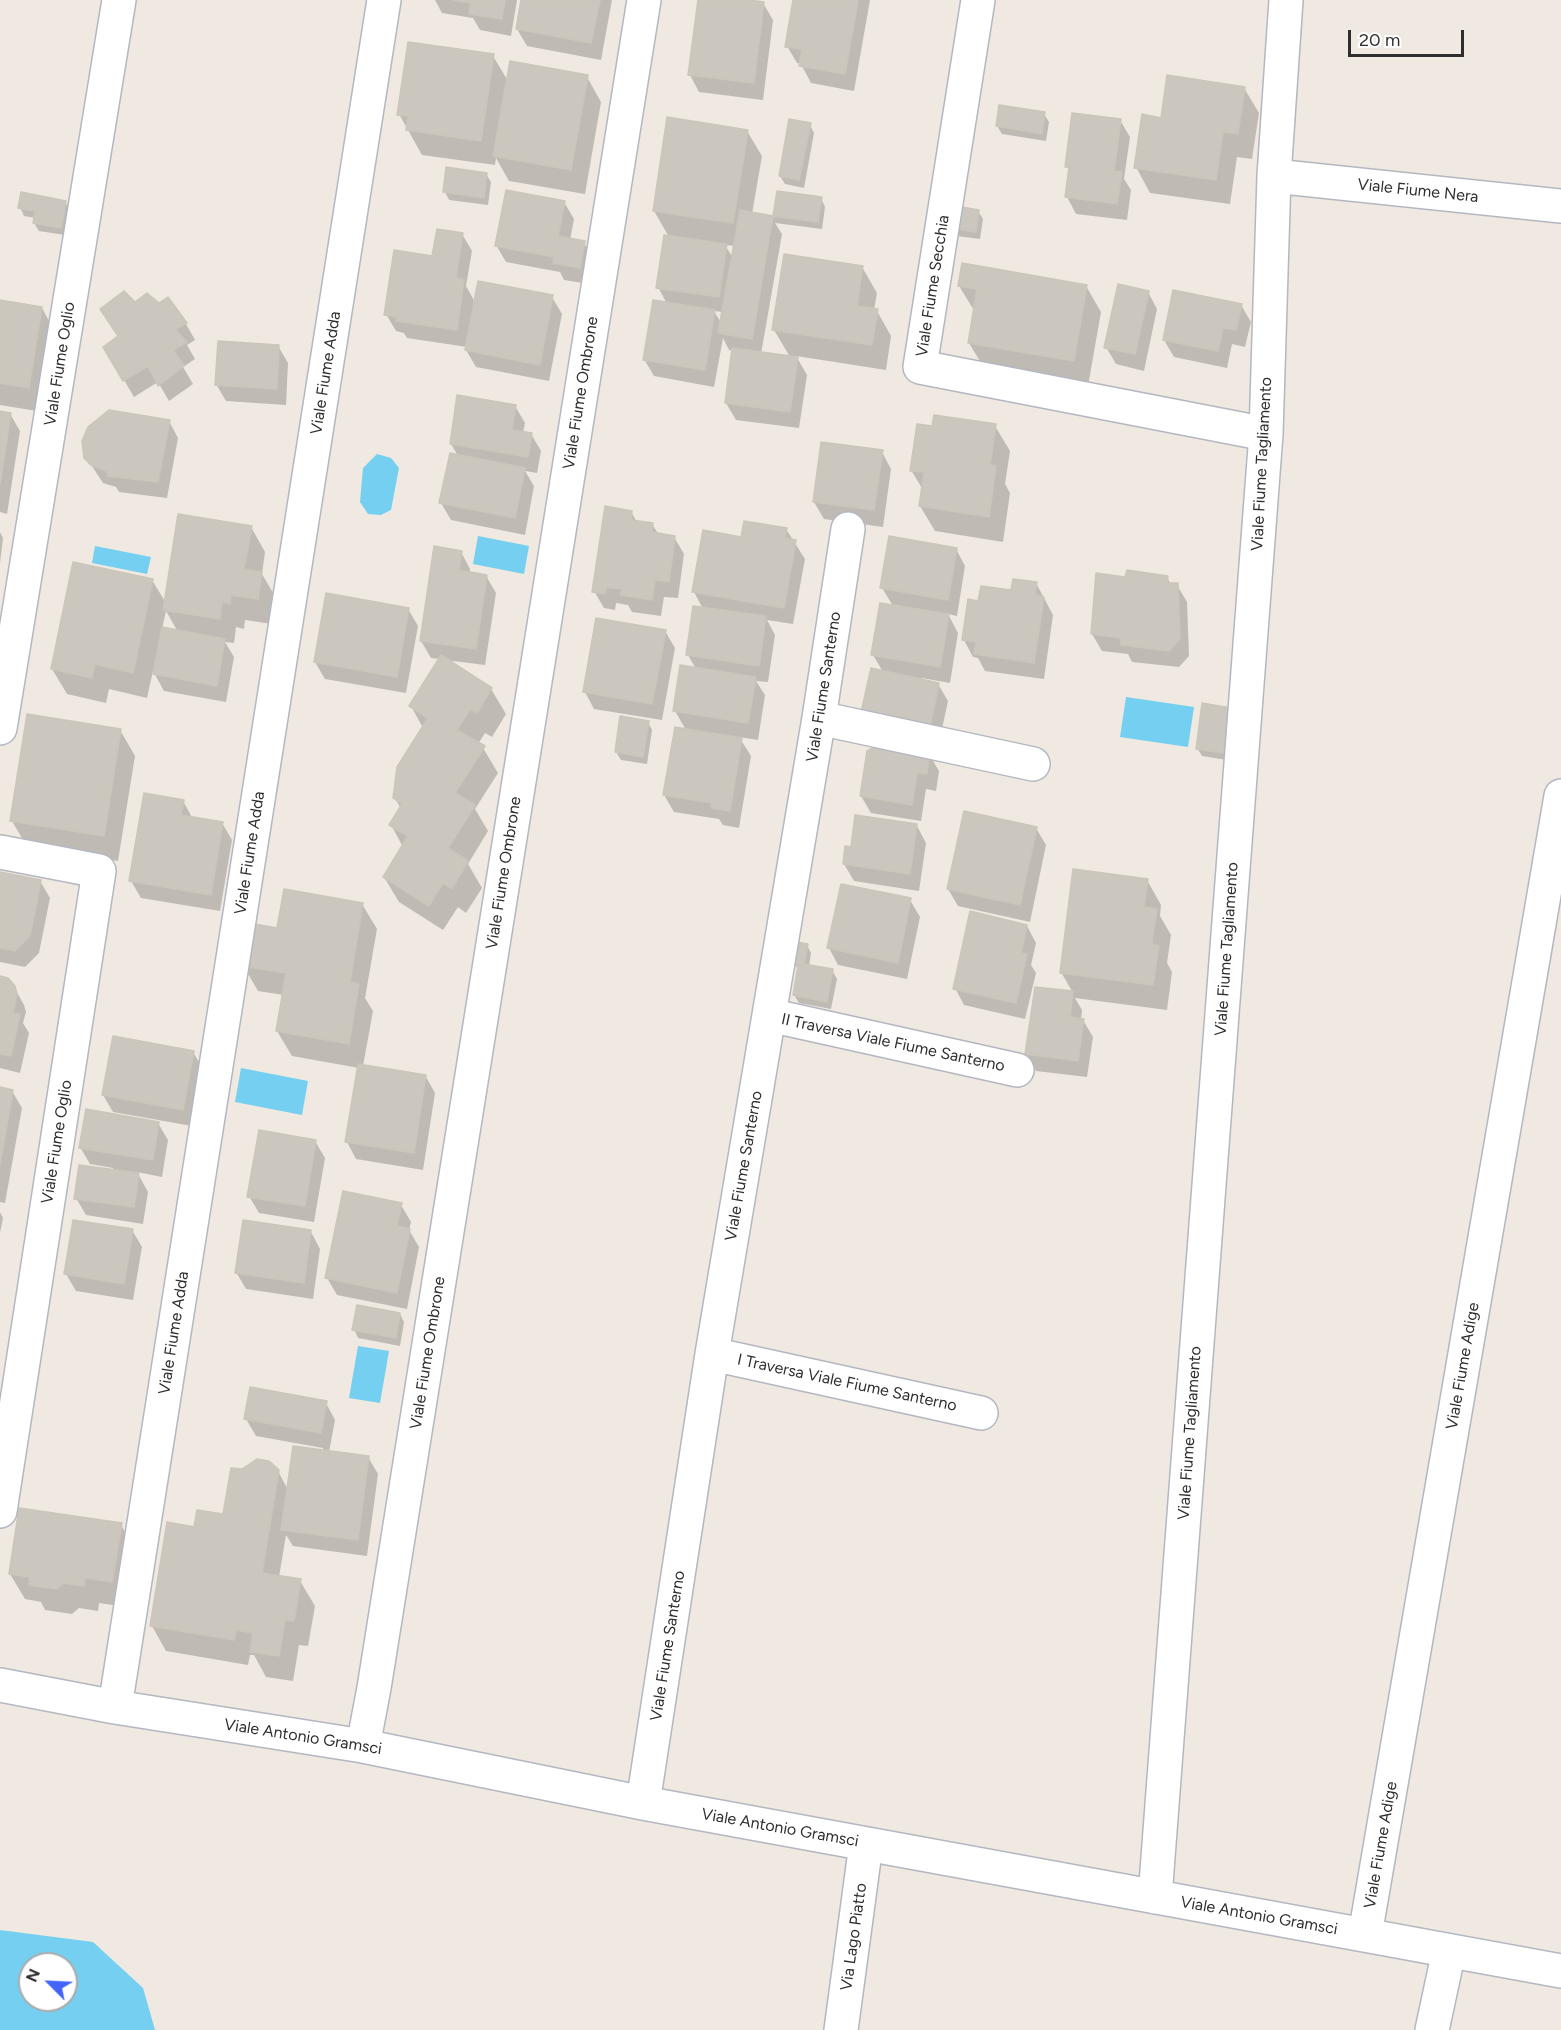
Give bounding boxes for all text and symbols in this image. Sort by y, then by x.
scale bar [1351,18,1466,56]
text: 20 m [1359,29,1400,51]
street label: Viale Fiume Nera [1357,175,1479,207]
street label: Viale Fiume Secchia [912,214,954,358]
street label: Viale Fiume Oglio [41,301,79,427]
street label: Viale Fiume Adda [307,310,345,436]
street label: Viale Fiume Ombrone [559,315,603,471]
street label: Viale Fiume Tagliamento [1248,377,1276,551]
street label: Viale Fiume Santerno [803,610,845,764]
street label: Viale Fiume Adda [231,790,269,916]
street label: Viale Fiume Ombrone [482,795,526,951]
street label: Viale Fiume Tagliamento [1211,861,1243,1037]
street label: II Traversa Viale Fiume Santerno [779,1010,1007,1076]
street label: Viale Fiume Oglio [38,1079,76,1205]
street label: Viale Fiume Santerno [721,1089,767,1243]
street label: Viale Fiume Adda [155,1270,193,1396]
street label: Viale Fiume Ombrone [406,1275,450,1431]
street label: Viale Fiume Adige [1442,1301,1484,1431]
street label: Viale Fiume Tagliamento [1174,1345,1206,1521]
street label: I Traversa Viale Fiume Santerno [736,1350,958,1416]
street label: Viale Fiume Santerno [647,1569,689,1723]
street label: Viale Antonio Gramsci [223,1715,383,1759]
street label: Viale Fiume Adige [1360,1780,1402,1910]
street label: Viale Antonio Gramsci [700,1805,860,1851]
street label: Via Lago Piatto [837,1882,871,1992]
street label: Viale Antonio Gramsci [1179,1893,1339,1939]
north arrow [18,1952,78,2012]
text: N [22,1966,44,1985]

